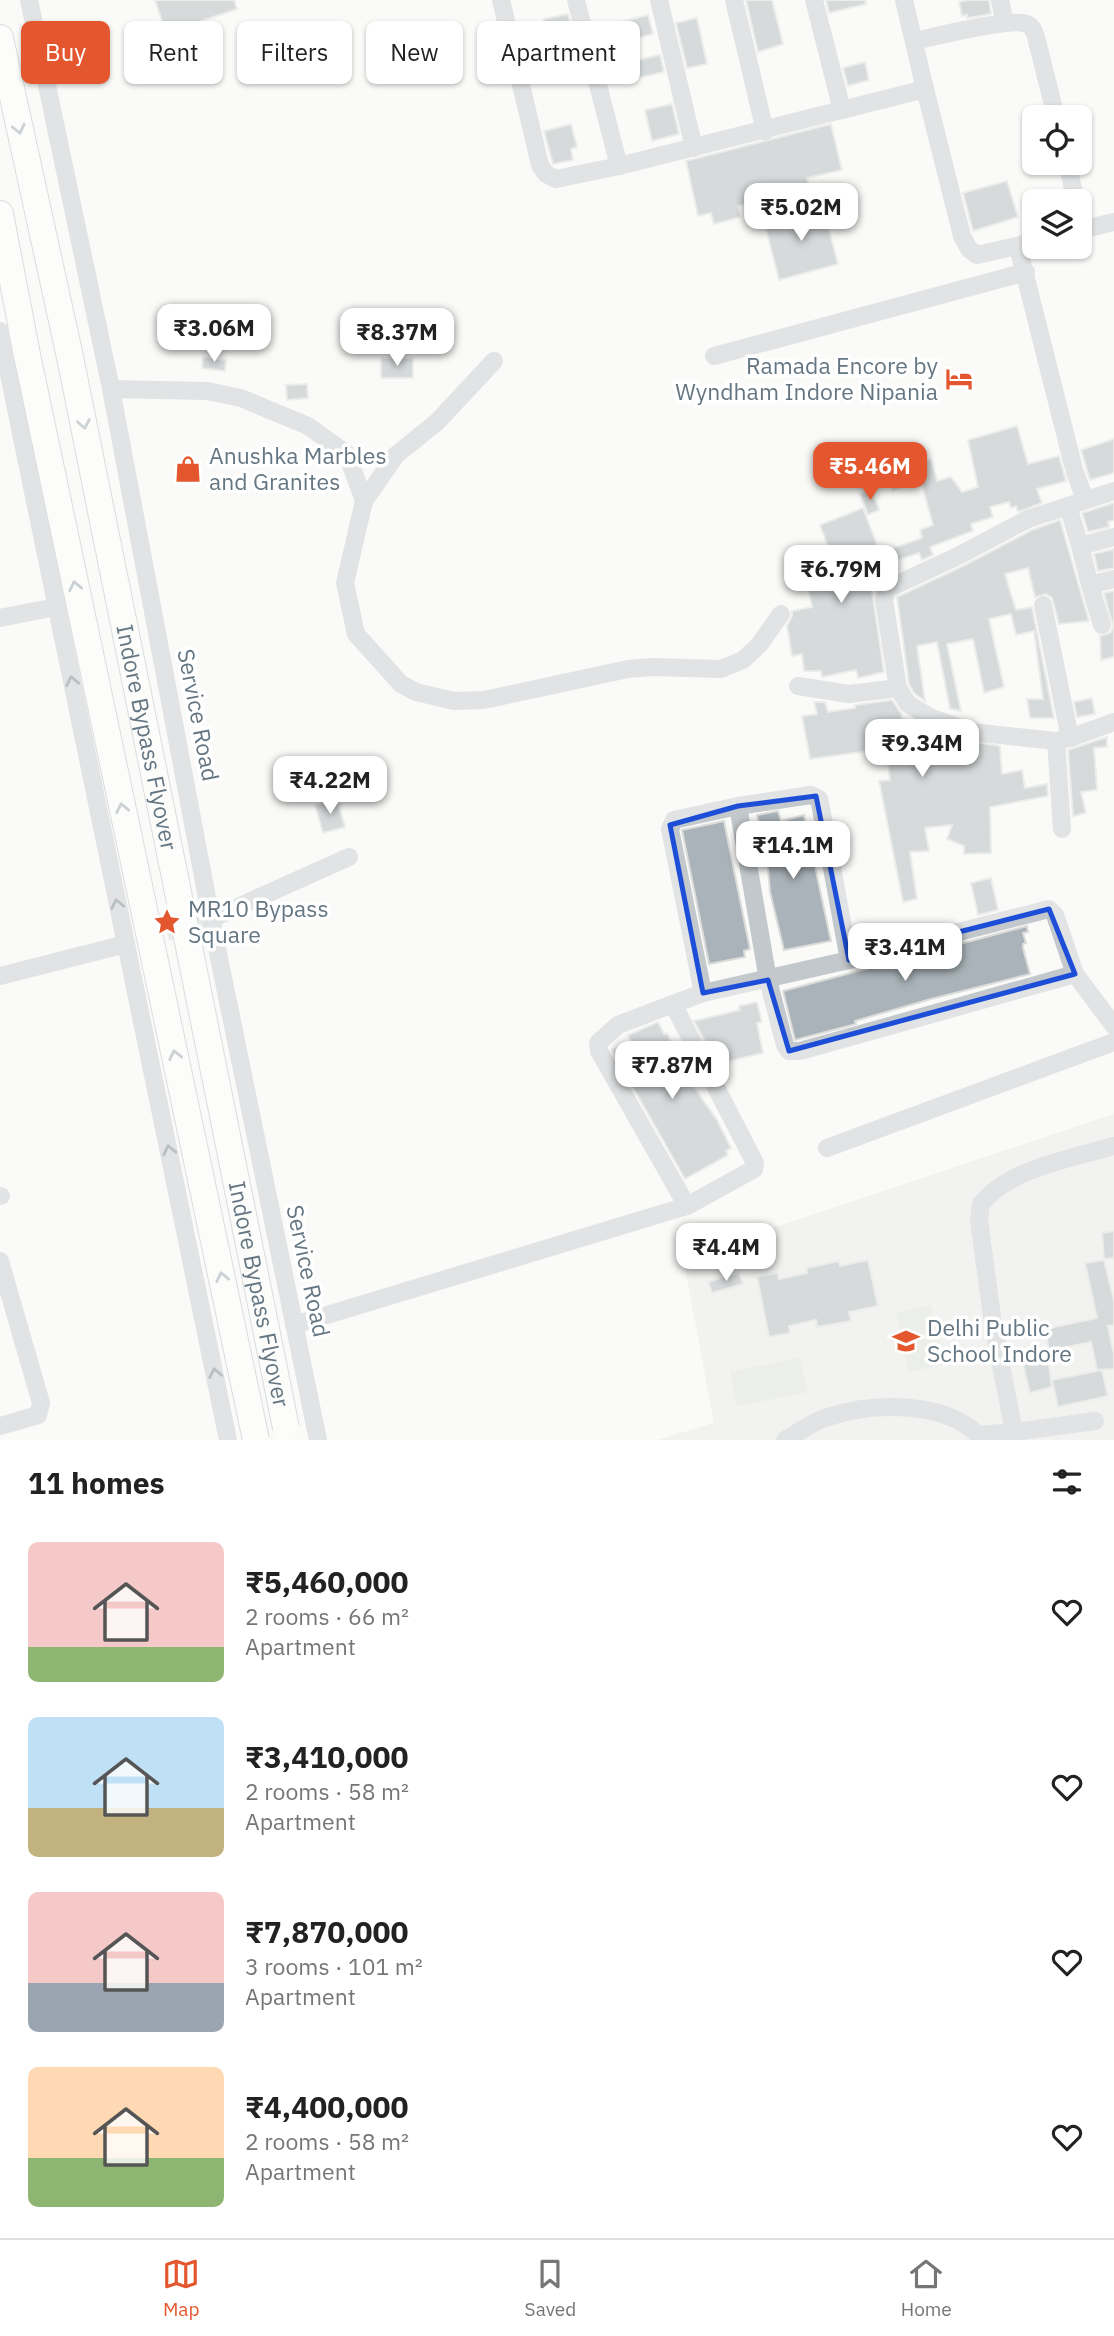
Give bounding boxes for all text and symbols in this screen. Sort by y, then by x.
chip: Buy [21,21,110,84]
chip: Rent [124,21,223,84]
chip: Filters [237,21,352,84]
chip: New [366,21,463,84]
chip: Apartment [477,21,640,84]
map controls [1022,105,1092,259]
button: locate [1022,105,1092,175]
one-way arrow [11,123,26,135]
pin: ₹5.02M [744,184,858,243]
button: layers [1022,189,1092,259]
text: ₹5.02M [760,191,842,221]
pin: ₹3.06M [157,304,271,364]
pin: ₹8.37M [340,308,454,368]
text: ₹3.06M [173,312,255,342]
text: ₹8.37M [356,316,438,346]
place label: Ramada Encore by Wyndham Indore Nipania [675,350,939,406]
hotel icon: Ramada Encore by Wyndham Indore Nipania [944,364,974,394]
one-way arrow [75,418,90,430]
place label: Anushka Marbles and Granites [209,440,387,496]
pin: ₹5.46M [813,442,927,502]
text: ₹5.46M [829,450,911,480]
shop icon: Anushka Marbles and Granites [173,454,203,484]
pin: ₹6.79M [784,546,898,605]
text: ₹6.79M [800,553,882,583]
one-way arrow [69,580,84,592]
street label: Indore Bypass Flyover [110,622,185,853]
street label: Service Road [171,646,226,783]
one-way arrow [65,675,80,687]
pin: ₹9.34M [865,720,979,779]
text: ₹9.34M [881,727,963,757]
pin: ₹4.22M [273,756,387,816]
text: ₹4.22M [289,764,371,794]
one-way arrow [116,802,131,814]
pin: ₹14.1M [736,822,850,881]
text: ₹14.1M [752,829,834,859]
place label: MR10 Bypass Square [188,893,329,949]
one-way arrow [111,898,126,910]
place icon: MR10 Bypass Square [152,907,182,937]
pin: ₹3.41M [848,923,962,983]
text: ₹3.41M [864,931,946,961]
pin: ₹7.87M [615,1042,729,1101]
one-way arrow [168,1049,183,1061]
text: ₹7.87M [631,1049,713,1079]
one-way arrow [162,1144,177,1156]
street label: Indore Bypass Flyover [223,1178,298,1410]
street label: Service Road [280,1202,338,1339]
pin: ₹4.4M [677,1224,775,1283]
text: ₹4.4M [692,1231,760,1261]
one-way arrow [215,1271,230,1283]
place label: Delhi Public School Indore [927,1312,1072,1368]
school or university icon: Delhi Public School Indore [891,1326,921,1356]
one-way arrow [208,1367,223,1379]
text: 11 homes [28,1463,165,1502]
icon: filters [1048,1463,1086,1501]
text: ₹5,460,000 [245,1562,408,1601]
icon: home [84,1570,168,1654]
icon: heart [1048,1593,1086,1631]
text: 2 rooms · 66 m² [245,1601,409,1631]
text: Apartment [245,1631,356,1661]
text: ₹3,410,000 [245,1737,408,1776]
icon: home [84,1745,168,1829]
icon: heart [1048,1768,1086,1806]
text: 2 rooms · 58 m² [245,1776,409,1806]
text: Apartment [245,1806,356,1836]
text: ₹7,870,000 [245,1912,408,1951]
icon: home [84,1920,168,2004]
icon: heart [1048,1943,1086,1981]
text: 3 rooms · 101 m² [245,1951,423,1981]
text: Apartment [245,1981,356,2011]
text: ₹4,400,000 [245,2087,408,2126]
icon: home [84,2095,168,2179]
icon: heart [1048,2118,1086,2156]
text: 2 rooms · 58 m² [245,2126,409,2156]
text: Apartment [245,2156,356,2186]
tab: Map [162,2255,200,2321]
tab: Saved [525,2255,576,2321]
tab: Home [901,2255,952,2321]

